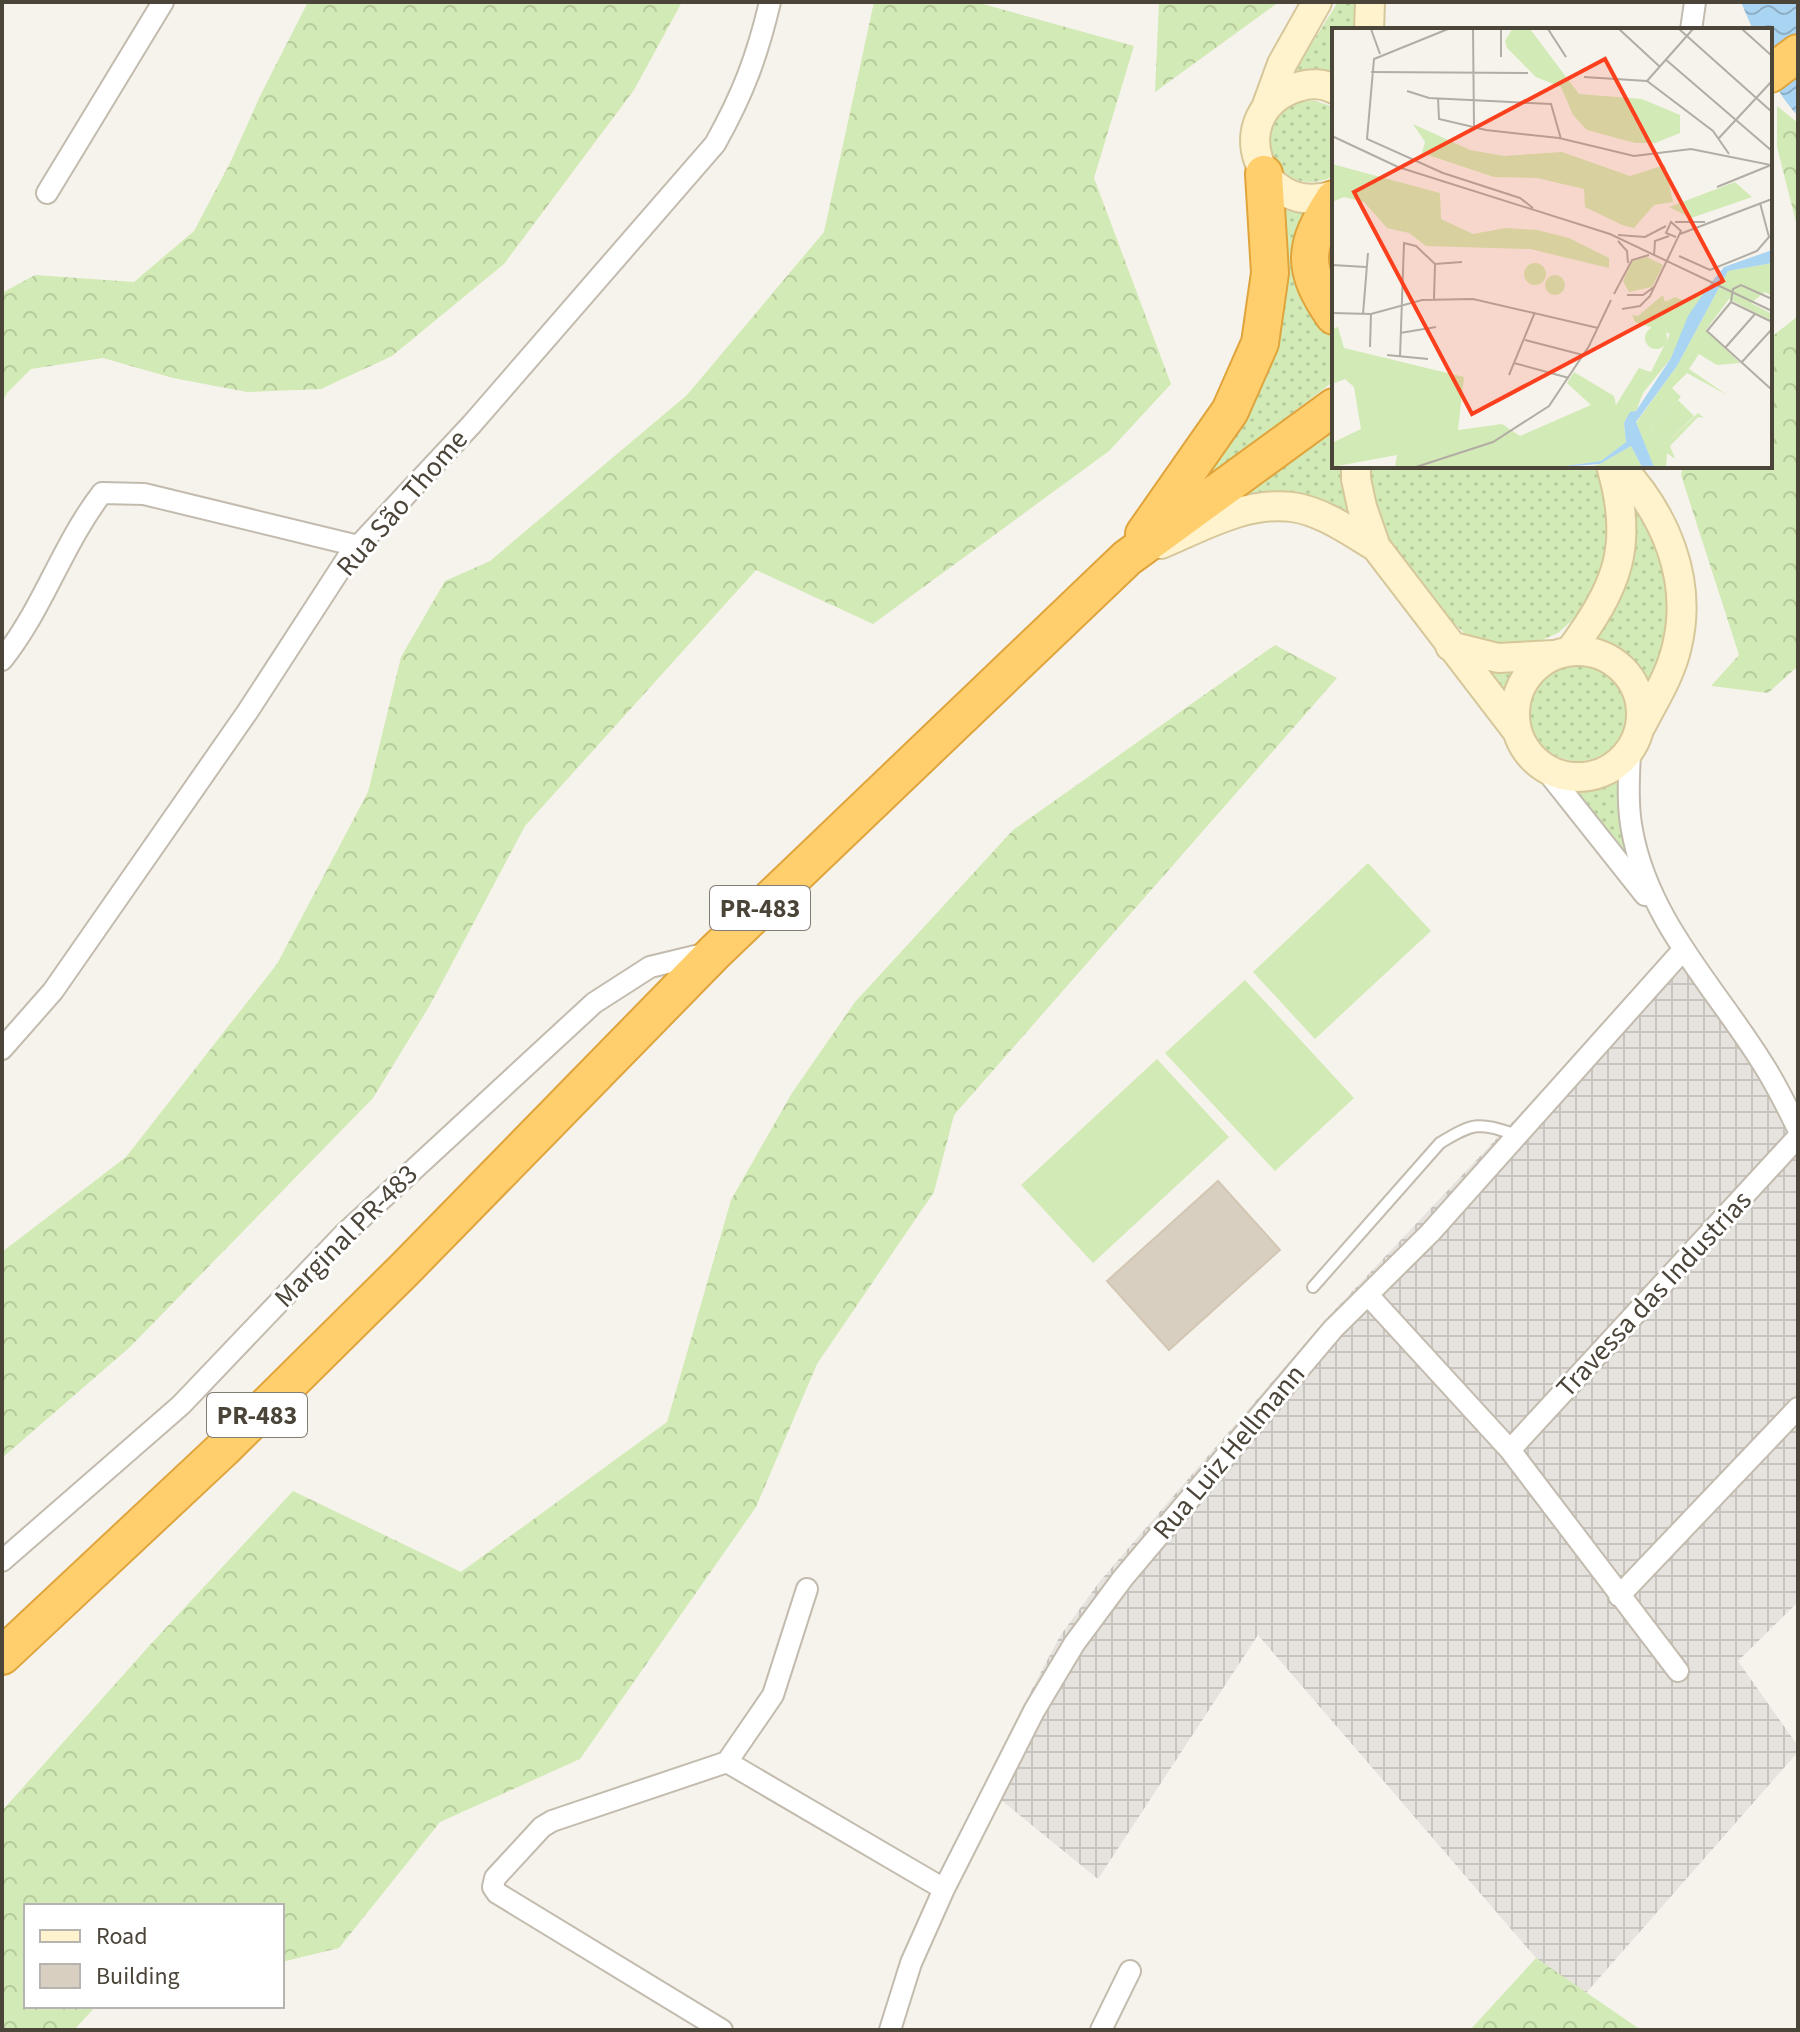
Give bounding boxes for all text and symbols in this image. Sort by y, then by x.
inset map [1332,28,1772,468]
street label: Rua São Thome [327,421,477,585]
road number: PR-483 [710,886,810,930]
street label: Marginal PR-483 [265,1155,427,1317]
street label: Travessa das Industrias [1547,1181,1761,1407]
street label: Rua Luiz Hellmann [1144,1356,1314,1548]
road number: PR-483 [207,1393,307,1437]
legend [24,1904,284,2008]
text: Road [96,1919,148,1954]
text: Building [96,1959,180,1994]

